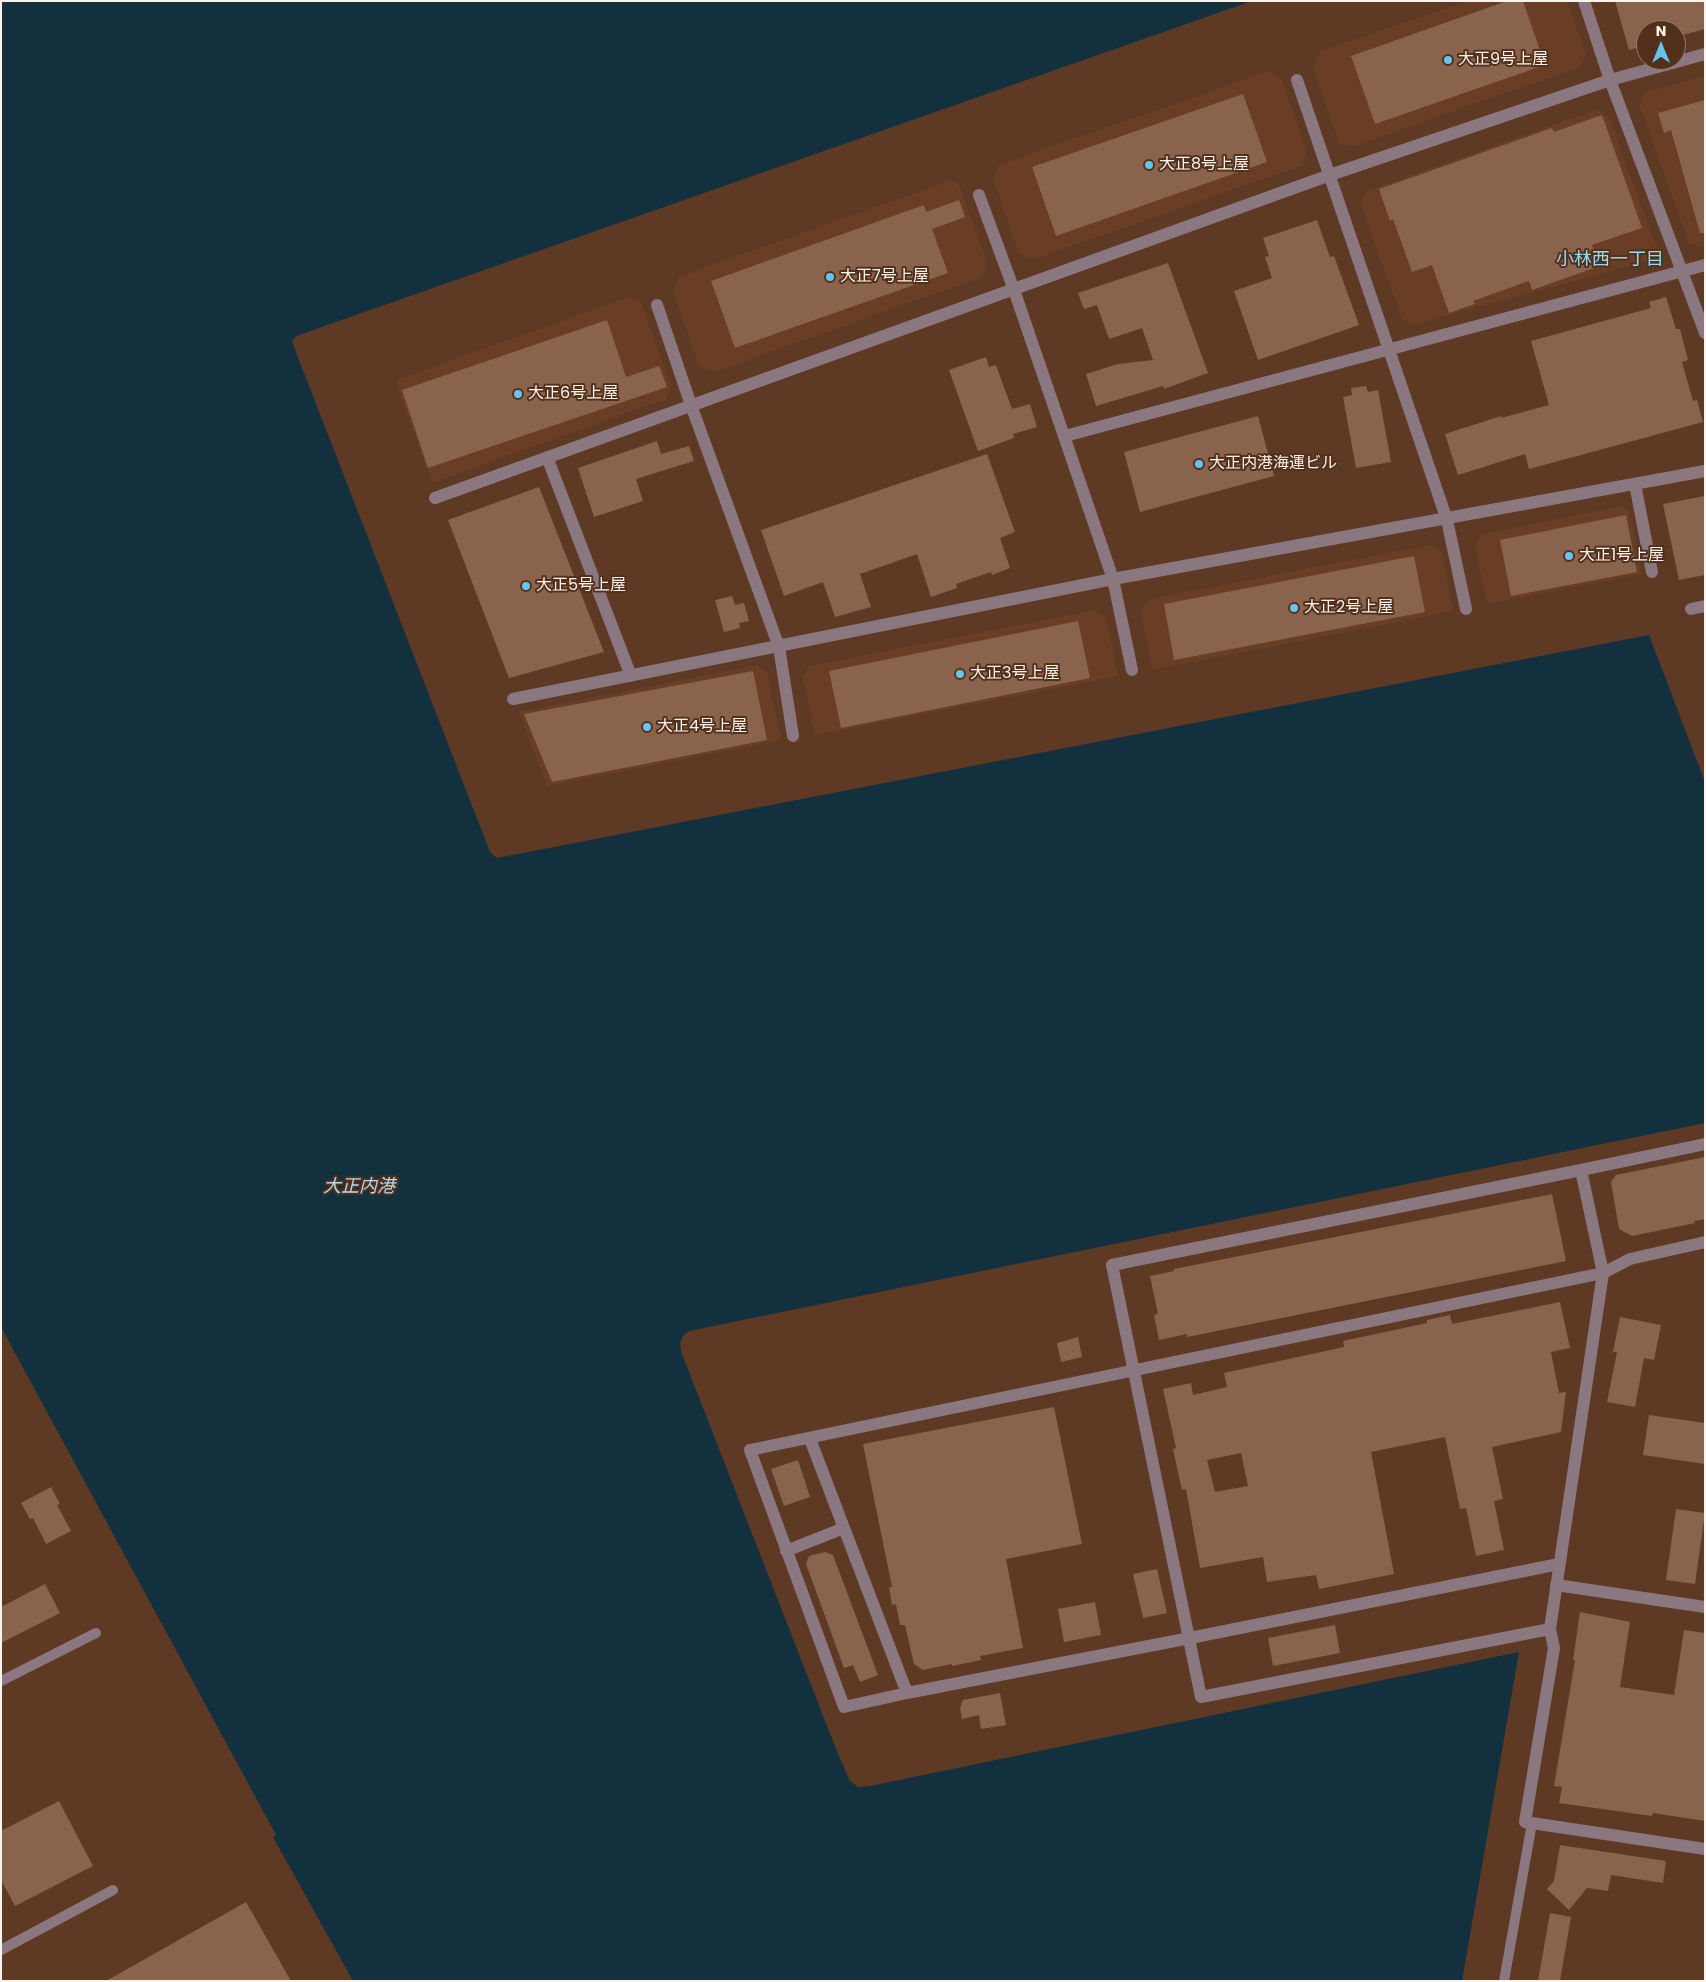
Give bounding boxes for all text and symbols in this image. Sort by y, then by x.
north arrow [1636,20,1686,70]
text: N [1656,21,1666,41]
place label: 大正9号上屋 [1458,50,1548,70]
marker: 大正9号上屋 [1442,54,1454,66]
place label: 大正8号上屋 [1159,155,1249,175]
marker: 大正8号上屋 [1143,159,1155,171]
district label: 小林西一丁目 [1556,249,1664,271]
place label: 大正7号上屋 [840,267,929,287]
marker: 大正7号上屋 [824,271,836,283]
place label: 大正6号上屋 [528,384,618,404]
marker: 大正6号上屋 [512,388,524,400]
place label: 大正内港海運ビル [1209,454,1337,474]
marker: 大正内港海運ビル [1193,458,1205,470]
place label: 大正1号上屋 [1579,546,1664,566]
marker: 大正1号上屋 [1563,550,1575,562]
place label: 大正5号上屋 [536,576,626,596]
marker: 大正5号上屋 [520,580,532,592]
place label: 大正2号上屋 [1304,598,1393,618]
marker: 大正2号上屋 [1288,602,1300,614]
place label: 大正3号上屋 [970,664,1059,684]
marker: 大正3号上屋 [954,668,966,680]
place label: 大正4号上屋 [657,717,747,737]
marker: 大正4号上屋 [641,721,653,733]
water label: 大正内港 [323,1176,395,1198]

